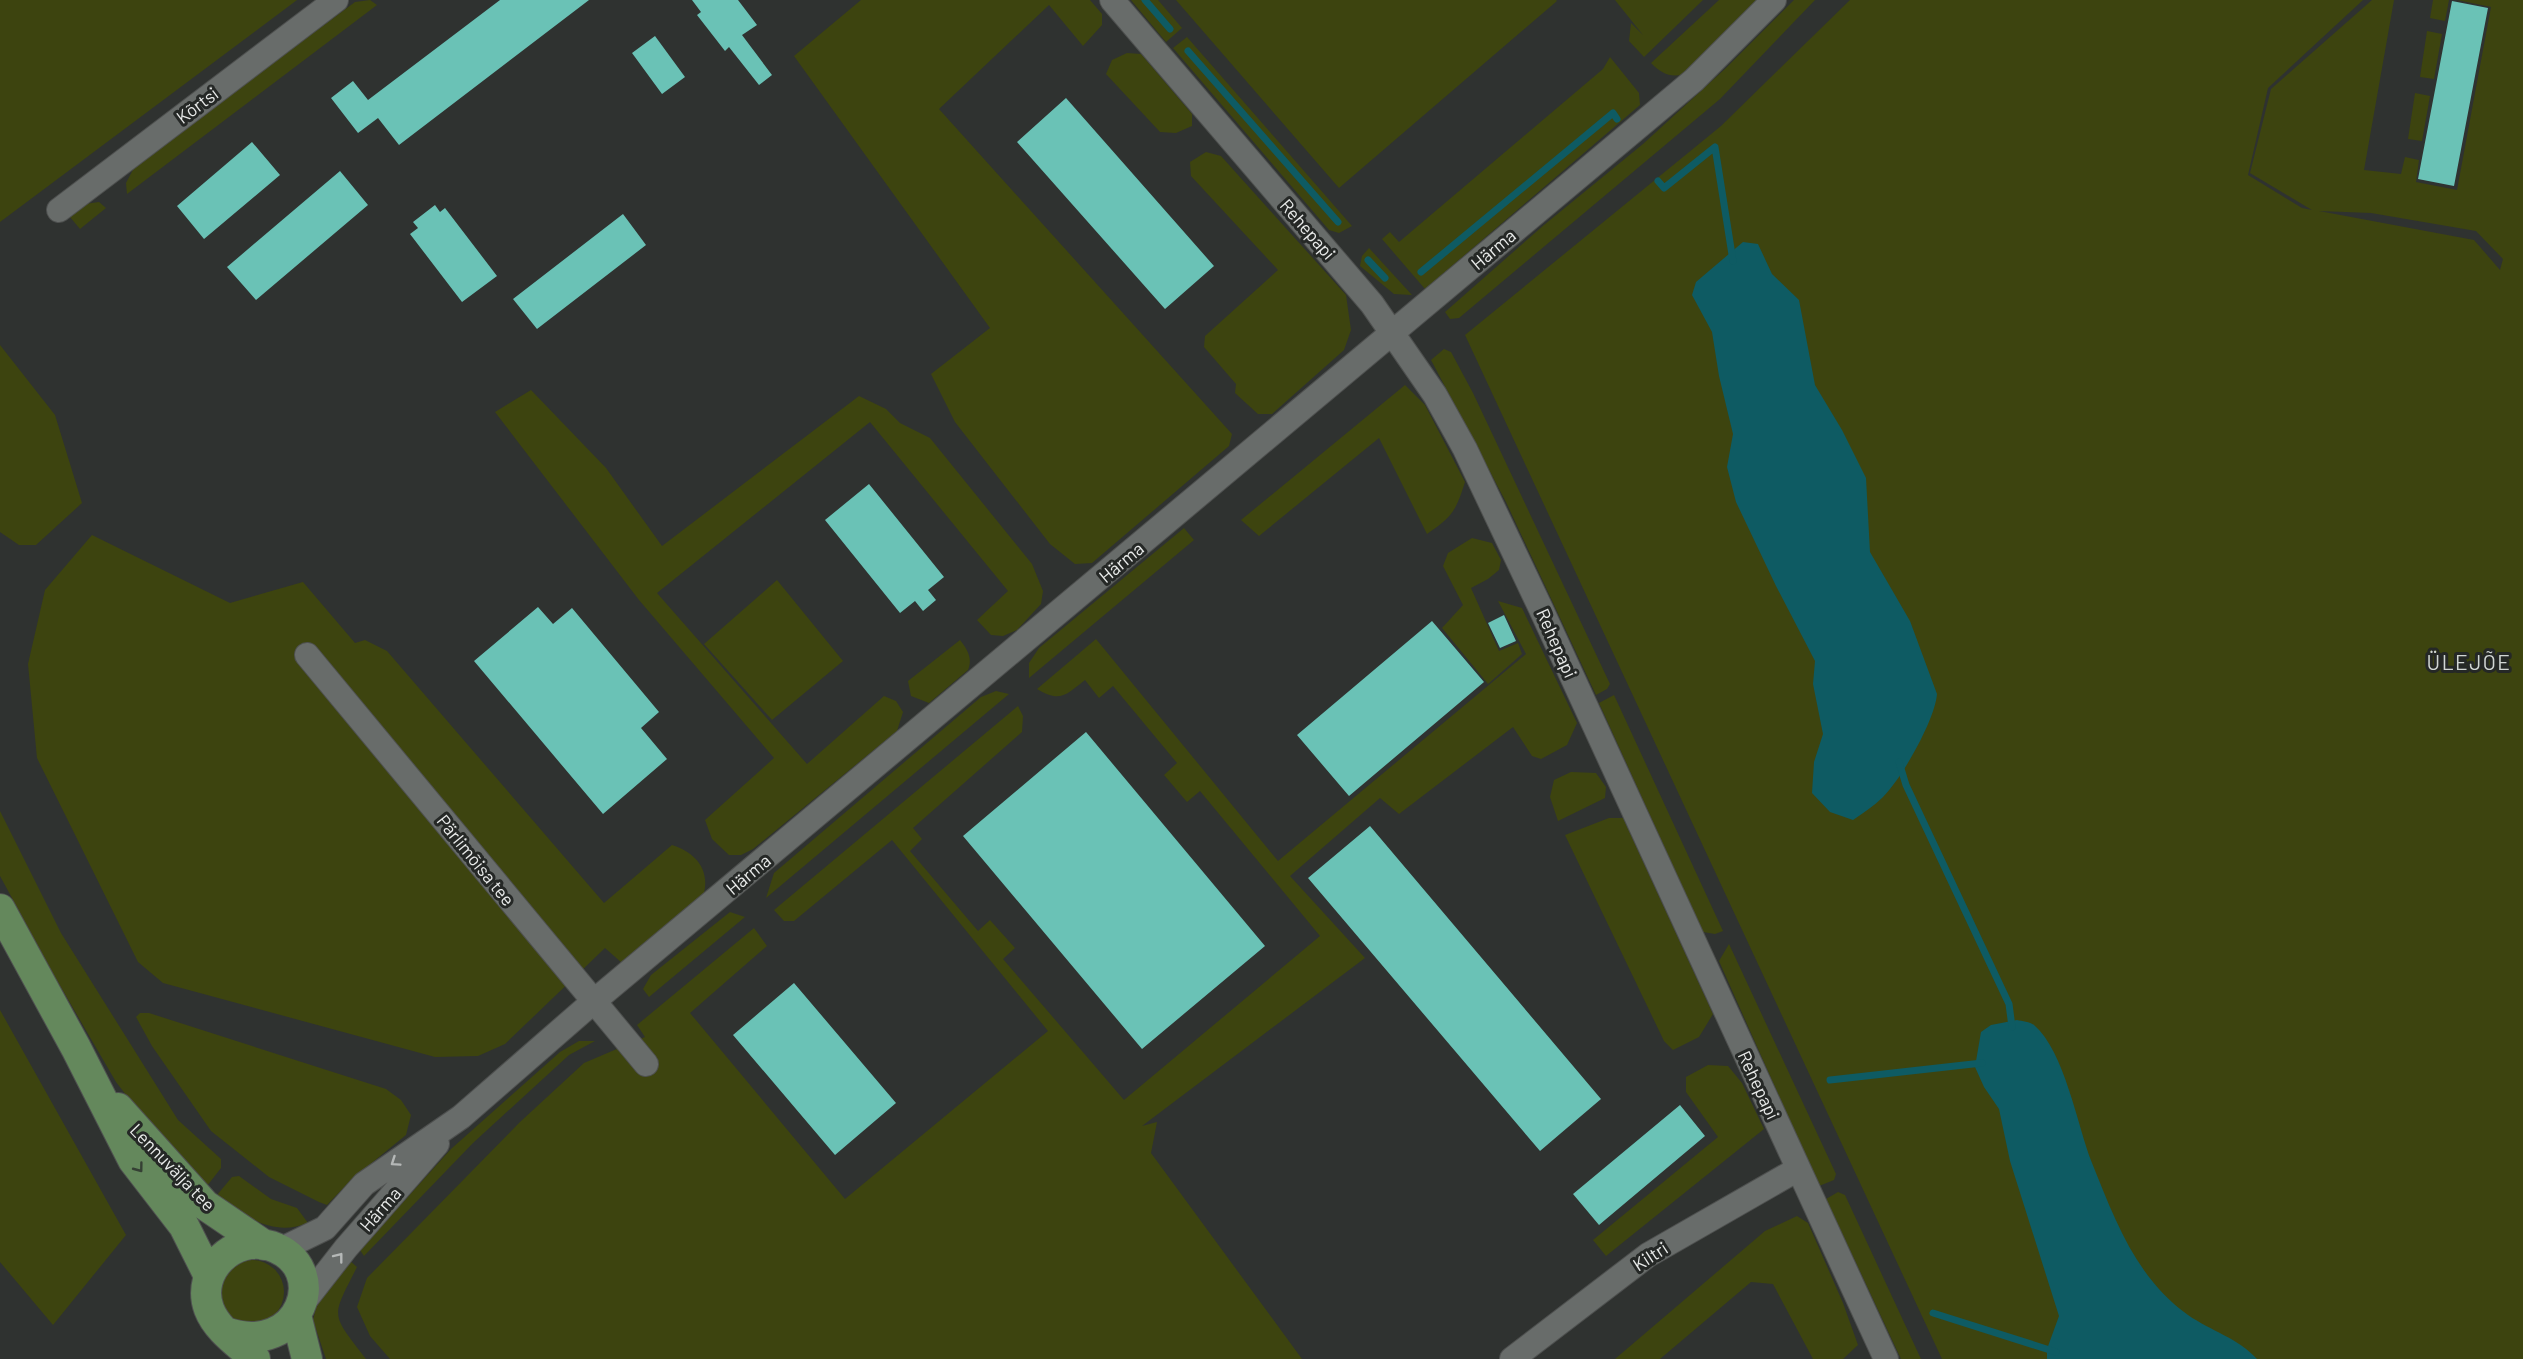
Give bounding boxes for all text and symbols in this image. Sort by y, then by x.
street label: Kõrtsi [172,82,222,128]
street label: Rehepapi [1276,194,1340,264]
street label: Härma [1466,224,1520,274]
street label: Härma [1094,537,1148,587]
street label: Rehepapi [1532,605,1582,681]
district label: ÜLEJÕE [2427,649,2511,674]
street label: Pärlimõisa tee [433,810,519,910]
street label: Härma [721,849,775,899]
street label: Rehepapi [1734,1047,1784,1123]
street label: Lennuvälja tee [126,1119,220,1215]
one-way arrow [391,1155,402,1166]
one-way arrow [131,1161,142,1172]
street label: Härma [355,1182,405,1236]
street label: Kiltri [1628,1237,1672,1275]
one-way arrow [332,1252,343,1263]

